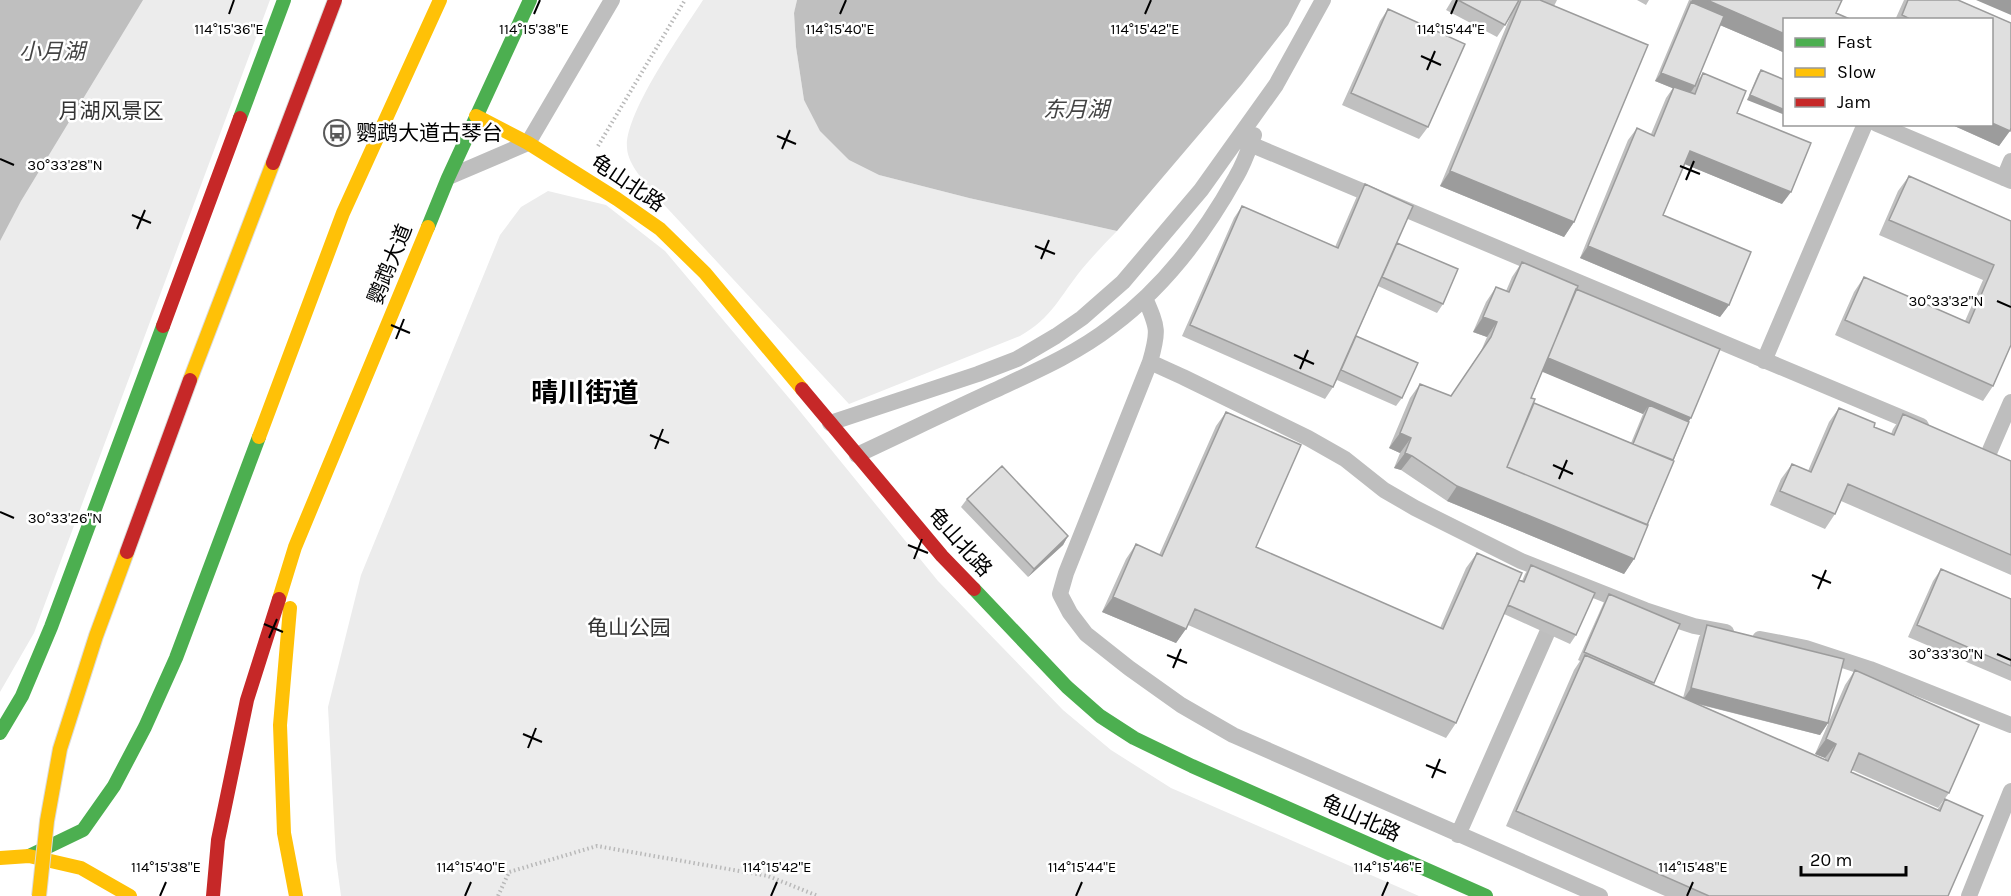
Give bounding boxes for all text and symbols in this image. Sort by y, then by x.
legend [1783,18,1993,126]
text: 114°15'36"E [194,20,264,38]
text: 114°15'38"E [499,20,569,38]
text: 114°15'40"E [805,20,875,38]
text: 114°15'42"E [1111,20,1179,38]
text: 114°15'44"E [1417,20,1485,38]
text: Fast [1837,31,1872,53]
water label: 小月湖 [19,39,88,65]
text: Slow [1837,61,1876,83]
text: Jam [1837,91,1871,113]
water label: 东月湖 [1043,97,1112,123]
park label: 月湖风景区 [59,99,164,123]
bus stop icon: 鹦鹉大道古琴台 [322,118,352,148]
place label: 鹦鹉大道古琴台 [356,121,503,145]
street label: 龟山北路 [586,150,670,216]
text: 30°33'28"N [27,156,103,174]
street label: 鹦鹉大道 [363,221,417,307]
text: 30°33'32"N [1909,292,1984,310]
district label: 晴川街道 [531,377,639,409]
street label: 龟山北路 [923,503,997,581]
text: 30°33'26"N [28,509,102,527]
park label: 龟山公园 [587,616,671,640]
text: 30°33'30"N [1908,645,1984,663]
street label: 龟山北路 [1318,790,1404,846]
scale bar [1801,839,1906,877]
text: 20 m [1810,849,1852,871]
text: 114°15'38"E [131,858,201,876]
text: 114°15'40"E [436,858,506,876]
text: 114°15'42"E [743,858,811,876]
text: 114°15'44"E [1048,858,1116,876]
text: 114°15'46"E [1354,858,1422,876]
text: 114°15'48"E [1658,858,1728,876]

